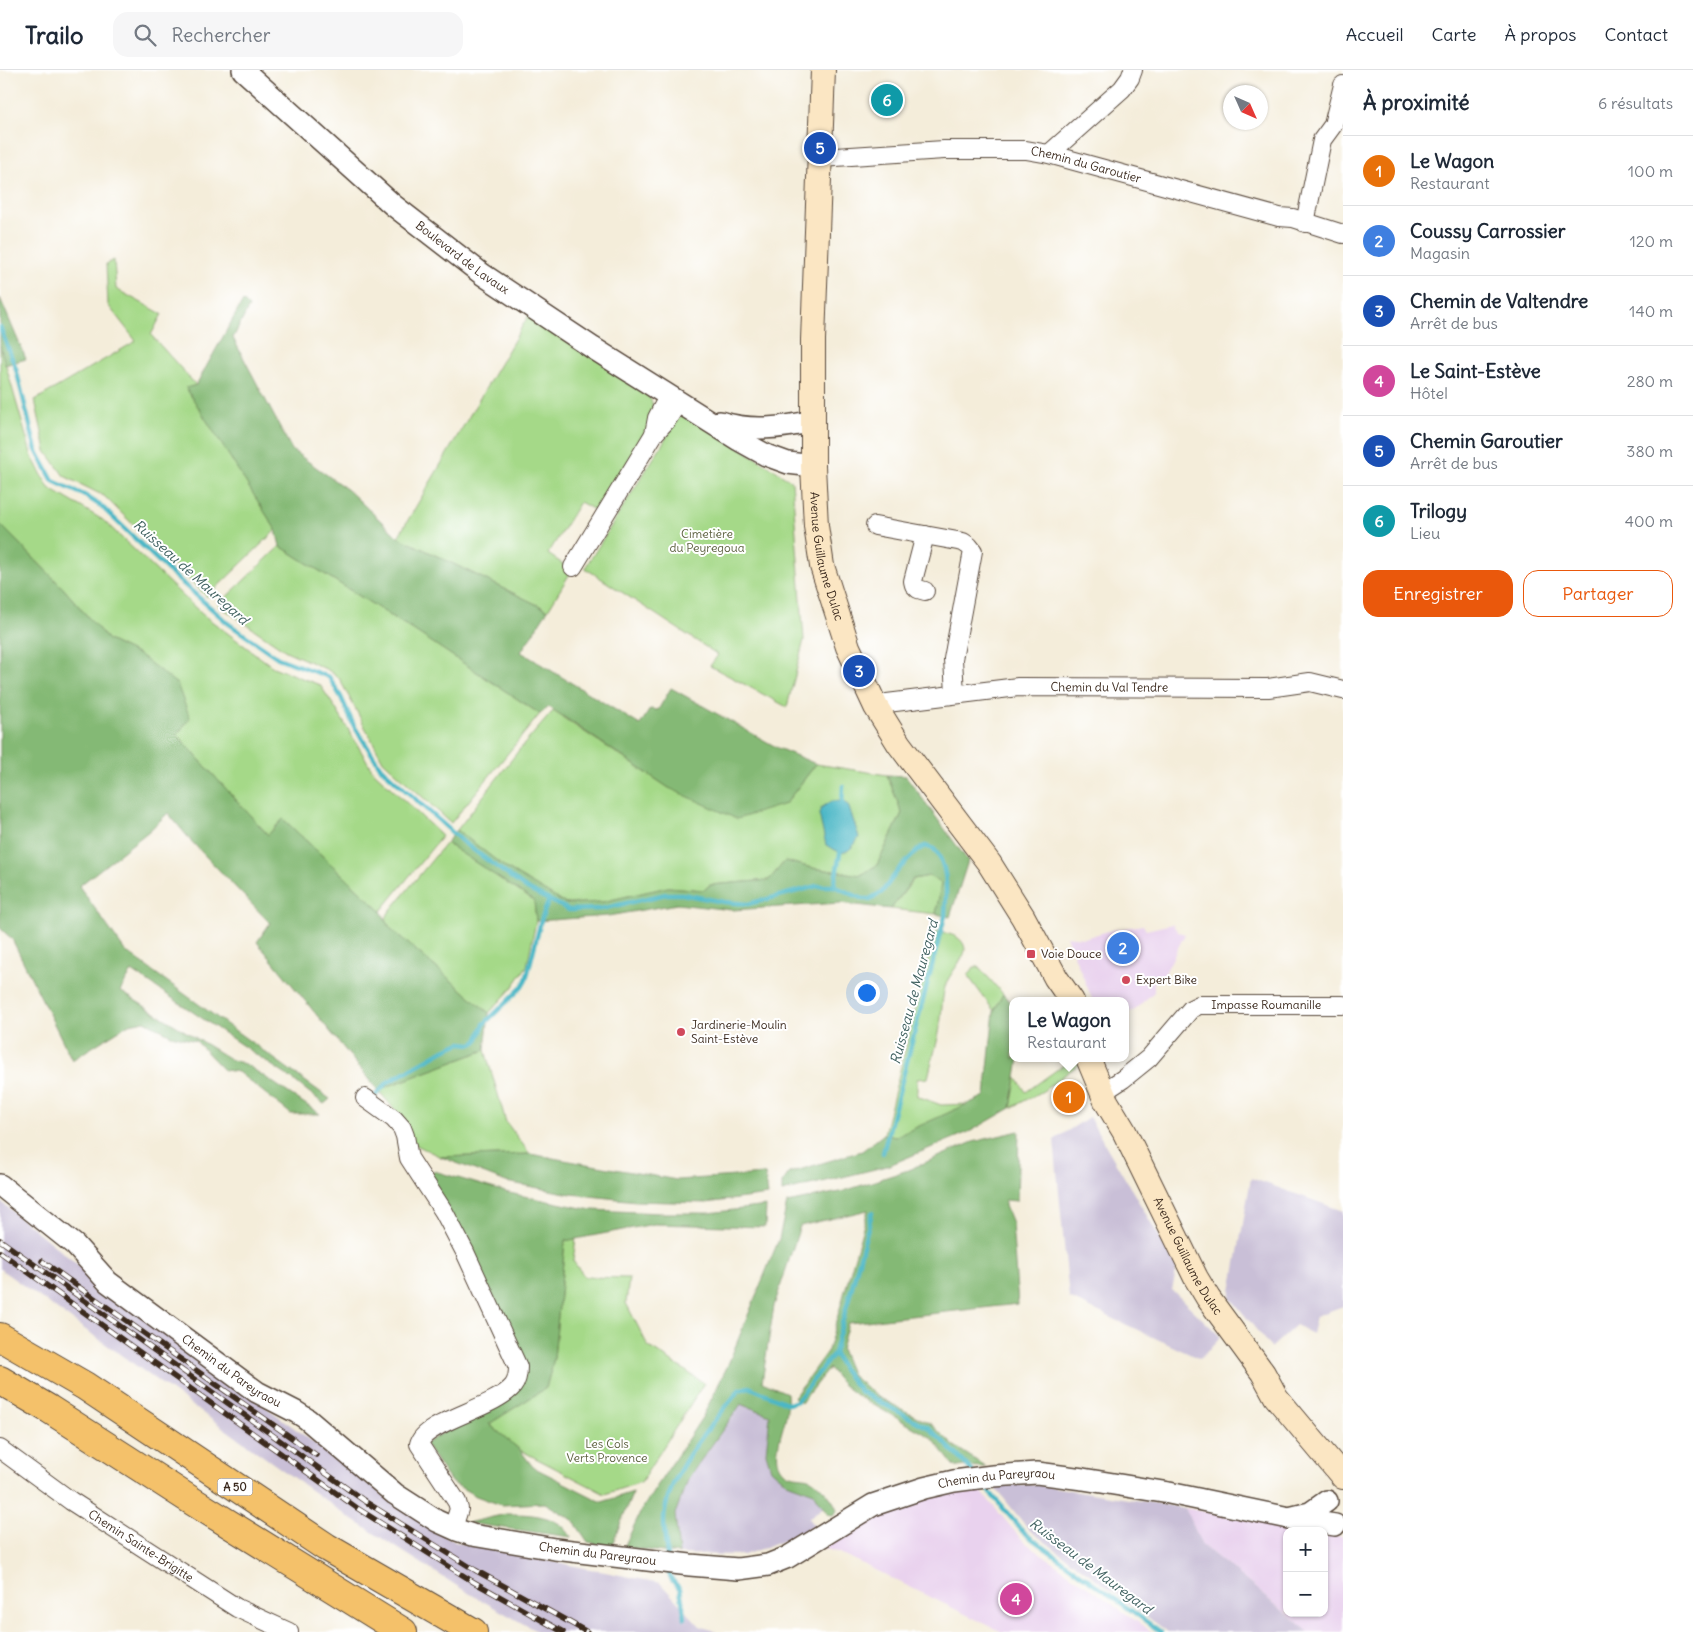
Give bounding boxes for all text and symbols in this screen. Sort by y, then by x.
search box [113,12,463,57]
text: Trailo [25,20,83,50]
icon: search [131,21,159,49]
text: Rechercher [171,23,270,47]
text: Accueil [1346,23,1404,46]
text: Carte [1432,23,1477,46]
text: À propos [1505,23,1576,46]
text: Contact [1604,23,1668,46]
pin: 6 [871,81,903,119]
north arrow [1223,85,1268,130]
text: À proximité [1363,89,1470,116]
text: 6 résultats [1598,93,1673,113]
pin: 5 [804,129,836,167]
street label: Chemin du Garoutier [1030,143,1143,186]
text: Le Wagon [1410,149,1494,173]
text: 1 [1376,161,1382,181]
text: 100 m [1628,161,1673,181]
text: Restaurant [1410,173,1490,193]
street label: Boulevard de Lavaux [413,217,512,297]
text: Coussy Carrossier [1410,219,1565,243]
text: 2 [1375,231,1383,251]
text: 120 m [1630,231,1673,251]
text: Magasin [1410,243,1470,263]
text: Chemin de Valtendre [1410,289,1588,313]
text: 3 [1374,301,1384,321]
text: 140 m [1629,301,1673,321]
text: Arrêt de bus [1410,313,1498,333]
text: Le Saint-Estève [1410,359,1541,383]
text: 4 [1374,371,1384,391]
text: 280 m [1627,371,1673,391]
text: Hôtel [1410,383,1448,403]
text: Chemin Garoutier [1410,429,1563,453]
text: 5 [1374,441,1384,461]
text: 380 m [1626,441,1673,461]
text: Arrêt de bus [1410,453,1498,473]
street label: Avenue Guillaume Dulac [807,492,847,623]
text: Trilogy [1410,499,1467,523]
text: 6 [1374,511,1384,531]
text: 400 m [1625,511,1673,531]
water label: Ruisseau de Mauregard [130,516,254,630]
text: Lieu [1410,523,1440,543]
park label: Cimetière du Peyregoua [669,526,745,555]
button: Enregistrer [1363,570,1513,617]
button: Partager [1523,570,1673,617]
pin: 3 [843,652,875,690]
street label: Chemin du Val Tendre [1050,679,1168,695]
water label: Ruisseau de Mauregard [886,916,942,1066]
pin: 2 [1107,929,1139,967]
place label: Voie Douce [1041,946,1101,961]
marker: Voie Douce [1025,948,1037,960]
place label: Expert Bike [1136,972,1197,987]
marker: Expert Bike [1120,974,1132,986]
your location [854,980,880,1006]
popup [1009,997,1129,1062]
street label: Impasse Roumanille [1211,997,1321,1012]
text: Le Wagon [1027,1008,1111,1032]
place label: Jardinerie-Moulin Saint-Estève [691,1017,787,1046]
marker: Jardinerie-Moulin Saint-Estève [675,1026,687,1038]
text: Restaurant [1027,1032,1106,1052]
pin: 1 [1053,1078,1085,1116]
street label: Avenue Guillaume Dulac [1151,1194,1226,1318]
street label: Chemin du Pareyraou [179,1331,284,1410]
park label: Les Cols Verts Provence [566,1436,648,1465]
street label: Chemin du Pareyraou [936,1465,1056,1492]
road number: A 50 [218,1478,252,1495]
street label: Chemin Sainte-Brigitte [86,1506,196,1585]
water label: Ruisseau de Mauregard [1026,1514,1157,1619]
map controls [1283,1527,1328,1617]
button: + [1283,1527,1328,1572]
street label: Chemin du Pareyraou [538,1538,657,1568]
button: − [1283,1572,1328,1617]
pin: 4 [1000,1580,1032,1618]

